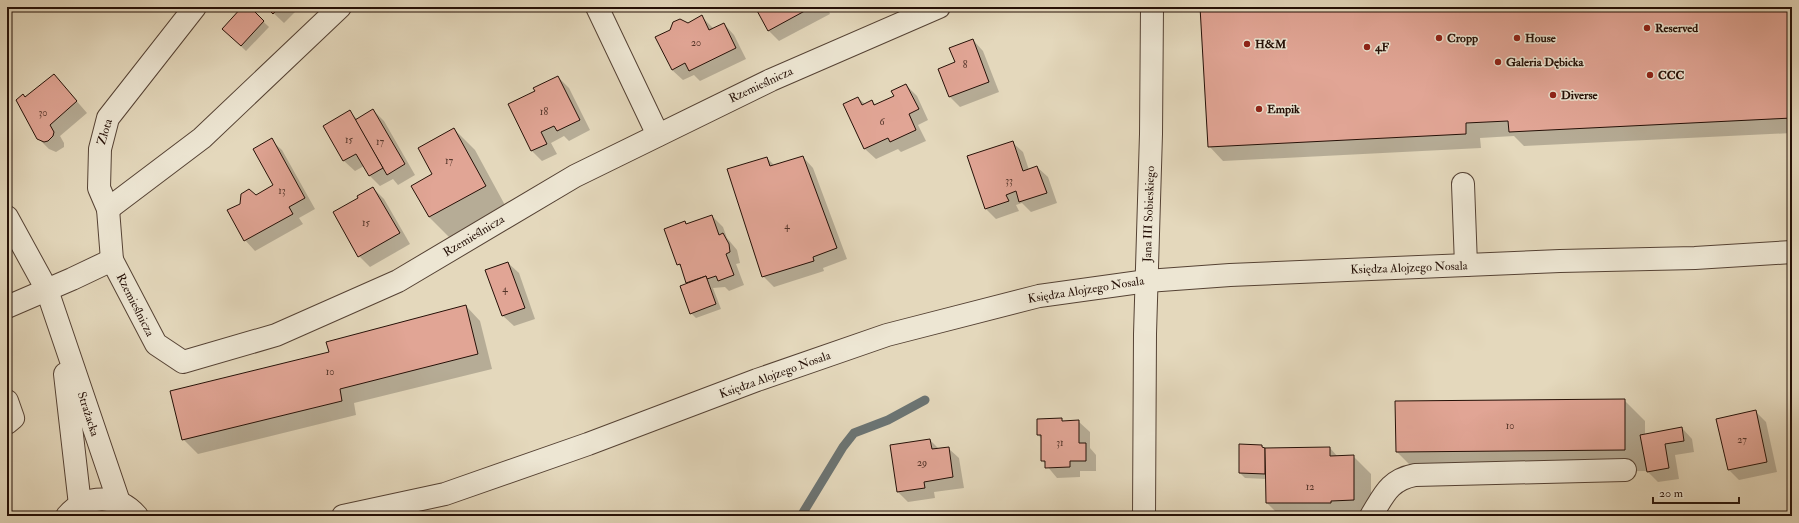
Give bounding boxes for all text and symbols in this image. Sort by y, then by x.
place label: Reserved [1655,21,1698,36]
marker: Reserved [1642,23,1652,33]
place label: Cropp [1447,31,1478,46]
place label: House [1525,31,1557,46]
marker: Cropp [1434,33,1444,43]
marker: House [1512,33,1522,43]
house number: 20 [691,37,701,49]
place label: H&M [1255,37,1287,52]
marker: H&M [1242,39,1252,49]
place label: 4F [1374,40,1389,55]
marker: 4F [1362,42,1372,52]
place label: Galeria Dębicka [1506,55,1584,70]
marker: Galeria Dębicka [1493,57,1503,67]
house number: 8 [963,59,968,71]
street label: Rzemieślnicza [727,63,796,106]
place label: CCC [1658,68,1685,83]
marker: CCC [1645,70,1655,80]
place label: Diverse [1561,88,1599,103]
marker: Diverse [1548,90,1558,100]
place label: Empik [1267,102,1300,117]
marker: Empik [1254,104,1264,114]
house number: 18 [540,106,548,118]
house number: 30 [39,107,47,119]
street label: Złota [94,116,116,147]
house number: 6 [879,116,885,128]
house number: 15 [345,134,354,146]
house number: 17 [376,136,384,148]
house number: 17 [445,155,453,167]
street label: Jana III Sobieskiego [1140,165,1158,263]
house number: 33 [1005,175,1013,187]
house number: 13 [278,185,286,197]
street label: Rzemieślnicza [441,211,508,260]
house number: 15 [362,217,371,229]
house number: 4 [784,220,790,232]
street label: Księdza Alojzego Nosala [1350,258,1469,278]
street label: Rzemieślnicza [113,271,158,340]
street label: Księdza Alojzego Nosala [1027,273,1146,307]
house number: 4 [502,283,508,295]
street label: Księdza Alojzego Nosala [717,348,834,402]
house number: 10 [326,366,334,378]
street label: Strażacka [74,390,103,439]
house number: 10 [1506,420,1514,432]
house number: 27 [1737,434,1747,446]
house number: 31 [1056,437,1064,449]
house number: 29 [917,457,927,469]
scale bar [1653,479,1739,505]
house number: 12 [1306,481,1314,493]
text: 20 m [1659,486,1684,501]

